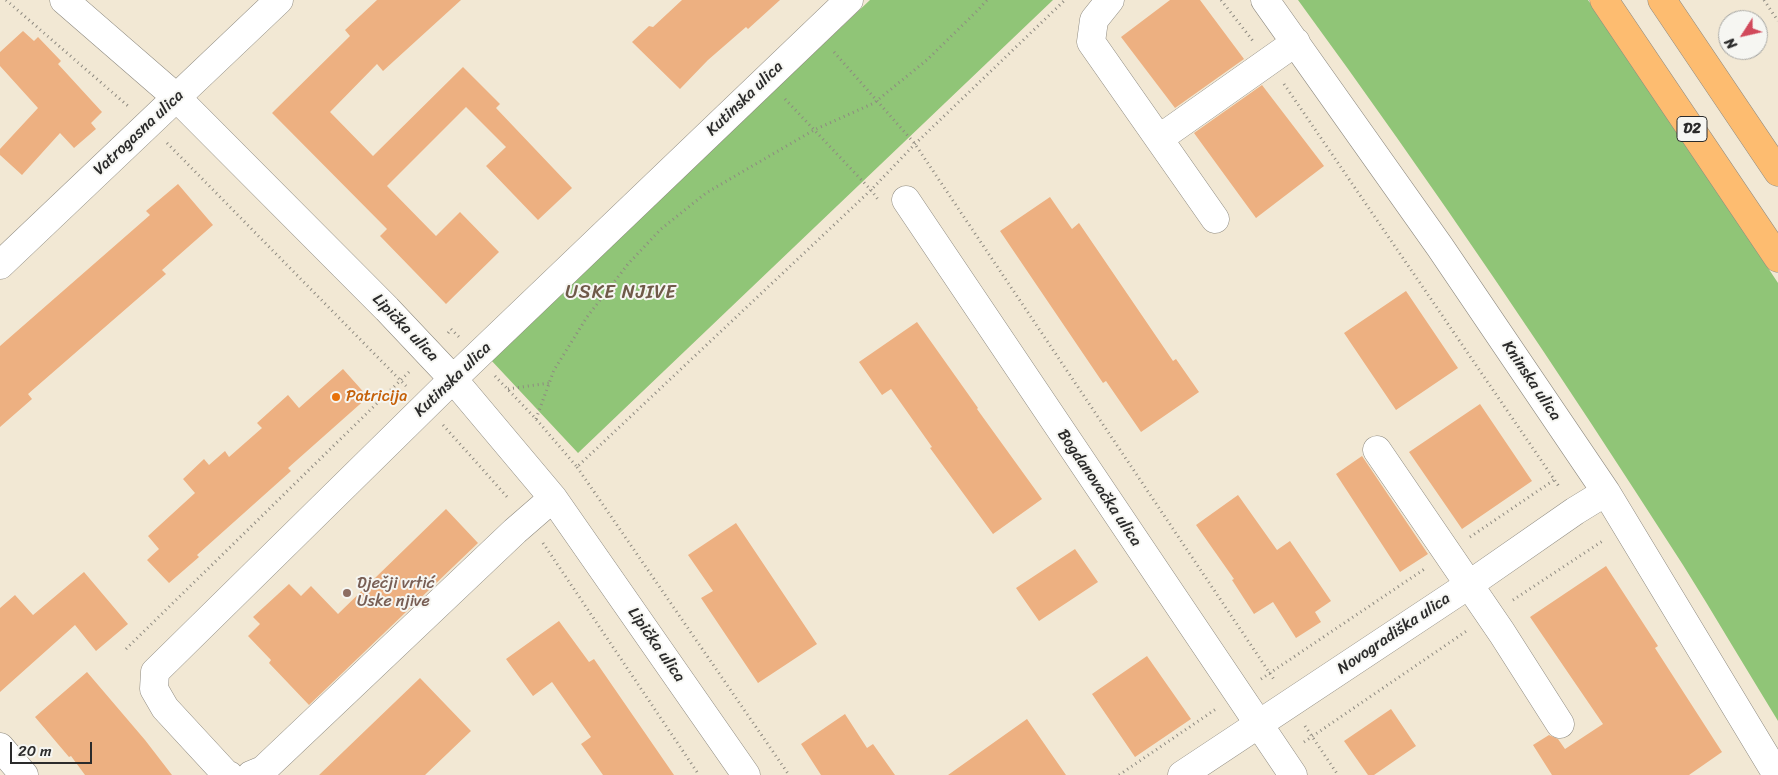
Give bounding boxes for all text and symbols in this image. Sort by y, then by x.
north arrow [1718,10,1768,60]
text: N [1718,32,1744,54]
street label: Kutinska ulica [703,58,787,140]
street label: Vatrogasna ulica [90,86,188,180]
road number: D2 [1677,116,1707,142]
district label: USKE NJIVE [563,282,679,304]
street label: Lipička ulica [368,290,442,366]
street label: Kninska ulica [1497,337,1565,425]
street label: Kutinska ulica [411,339,495,421]
place label: Patricija [346,387,407,407]
marker: Patricija [330,391,342,403]
street label: Bogdanovačka ulica [1053,426,1145,550]
place label: Dječji vrtić Uske njive [357,574,435,612]
marker: Dječji vrtić Uske njive [341,587,353,599]
street label: Novogradiška ulica [1334,589,1454,679]
street label: Lipička ulica [623,604,689,686]
scale bar [12,732,95,764]
text: 20 m [18,738,52,764]

